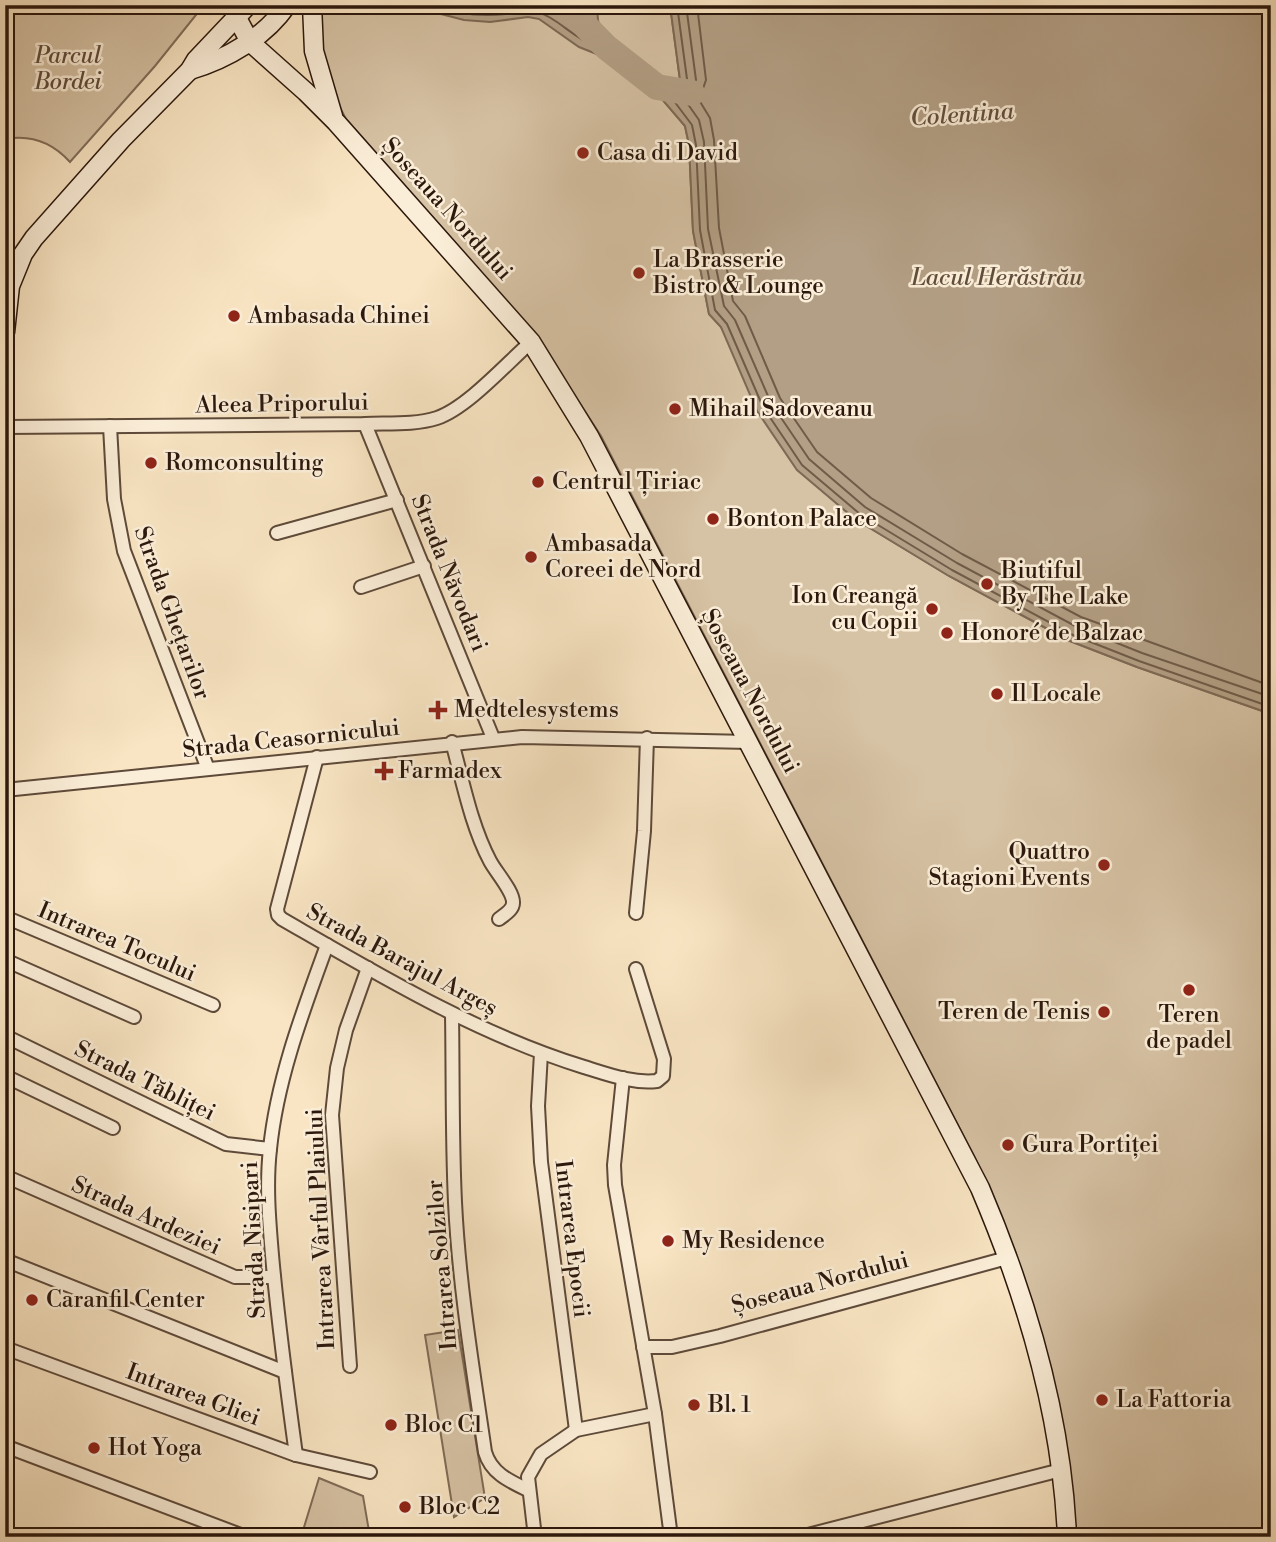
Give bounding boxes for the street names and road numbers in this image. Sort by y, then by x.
street label: Șoseaua Nordului [376,132,518,286]
street label: Aleea Priporului [194,388,369,420]
street label: Strada Năvodari [405,490,493,656]
street label: Strada Ghețarilor [128,523,216,704]
street label: Șoseaua Nordului [695,604,805,778]
street label: Strada Ceasornicului [181,714,401,764]
street label: Intrarea Tocului [34,896,200,988]
street label: Strada Barajul Argeș [302,898,502,1022]
street label: Strada Tăbliței [70,1035,220,1127]
street label: Intrarea Vârful Plaiului [301,1108,341,1350]
street label: Intrarea Epocii [548,1159,596,1319]
street label: Strada Nisipari [236,1161,272,1319]
street label: Strada Ardeziei [67,1171,225,1261]
street label: Intrarea Solzilor [421,1179,463,1351]
street label: Șoseaua Nordului [728,1246,912,1320]
street label: Intrarea Gliei [122,1358,264,1432]

